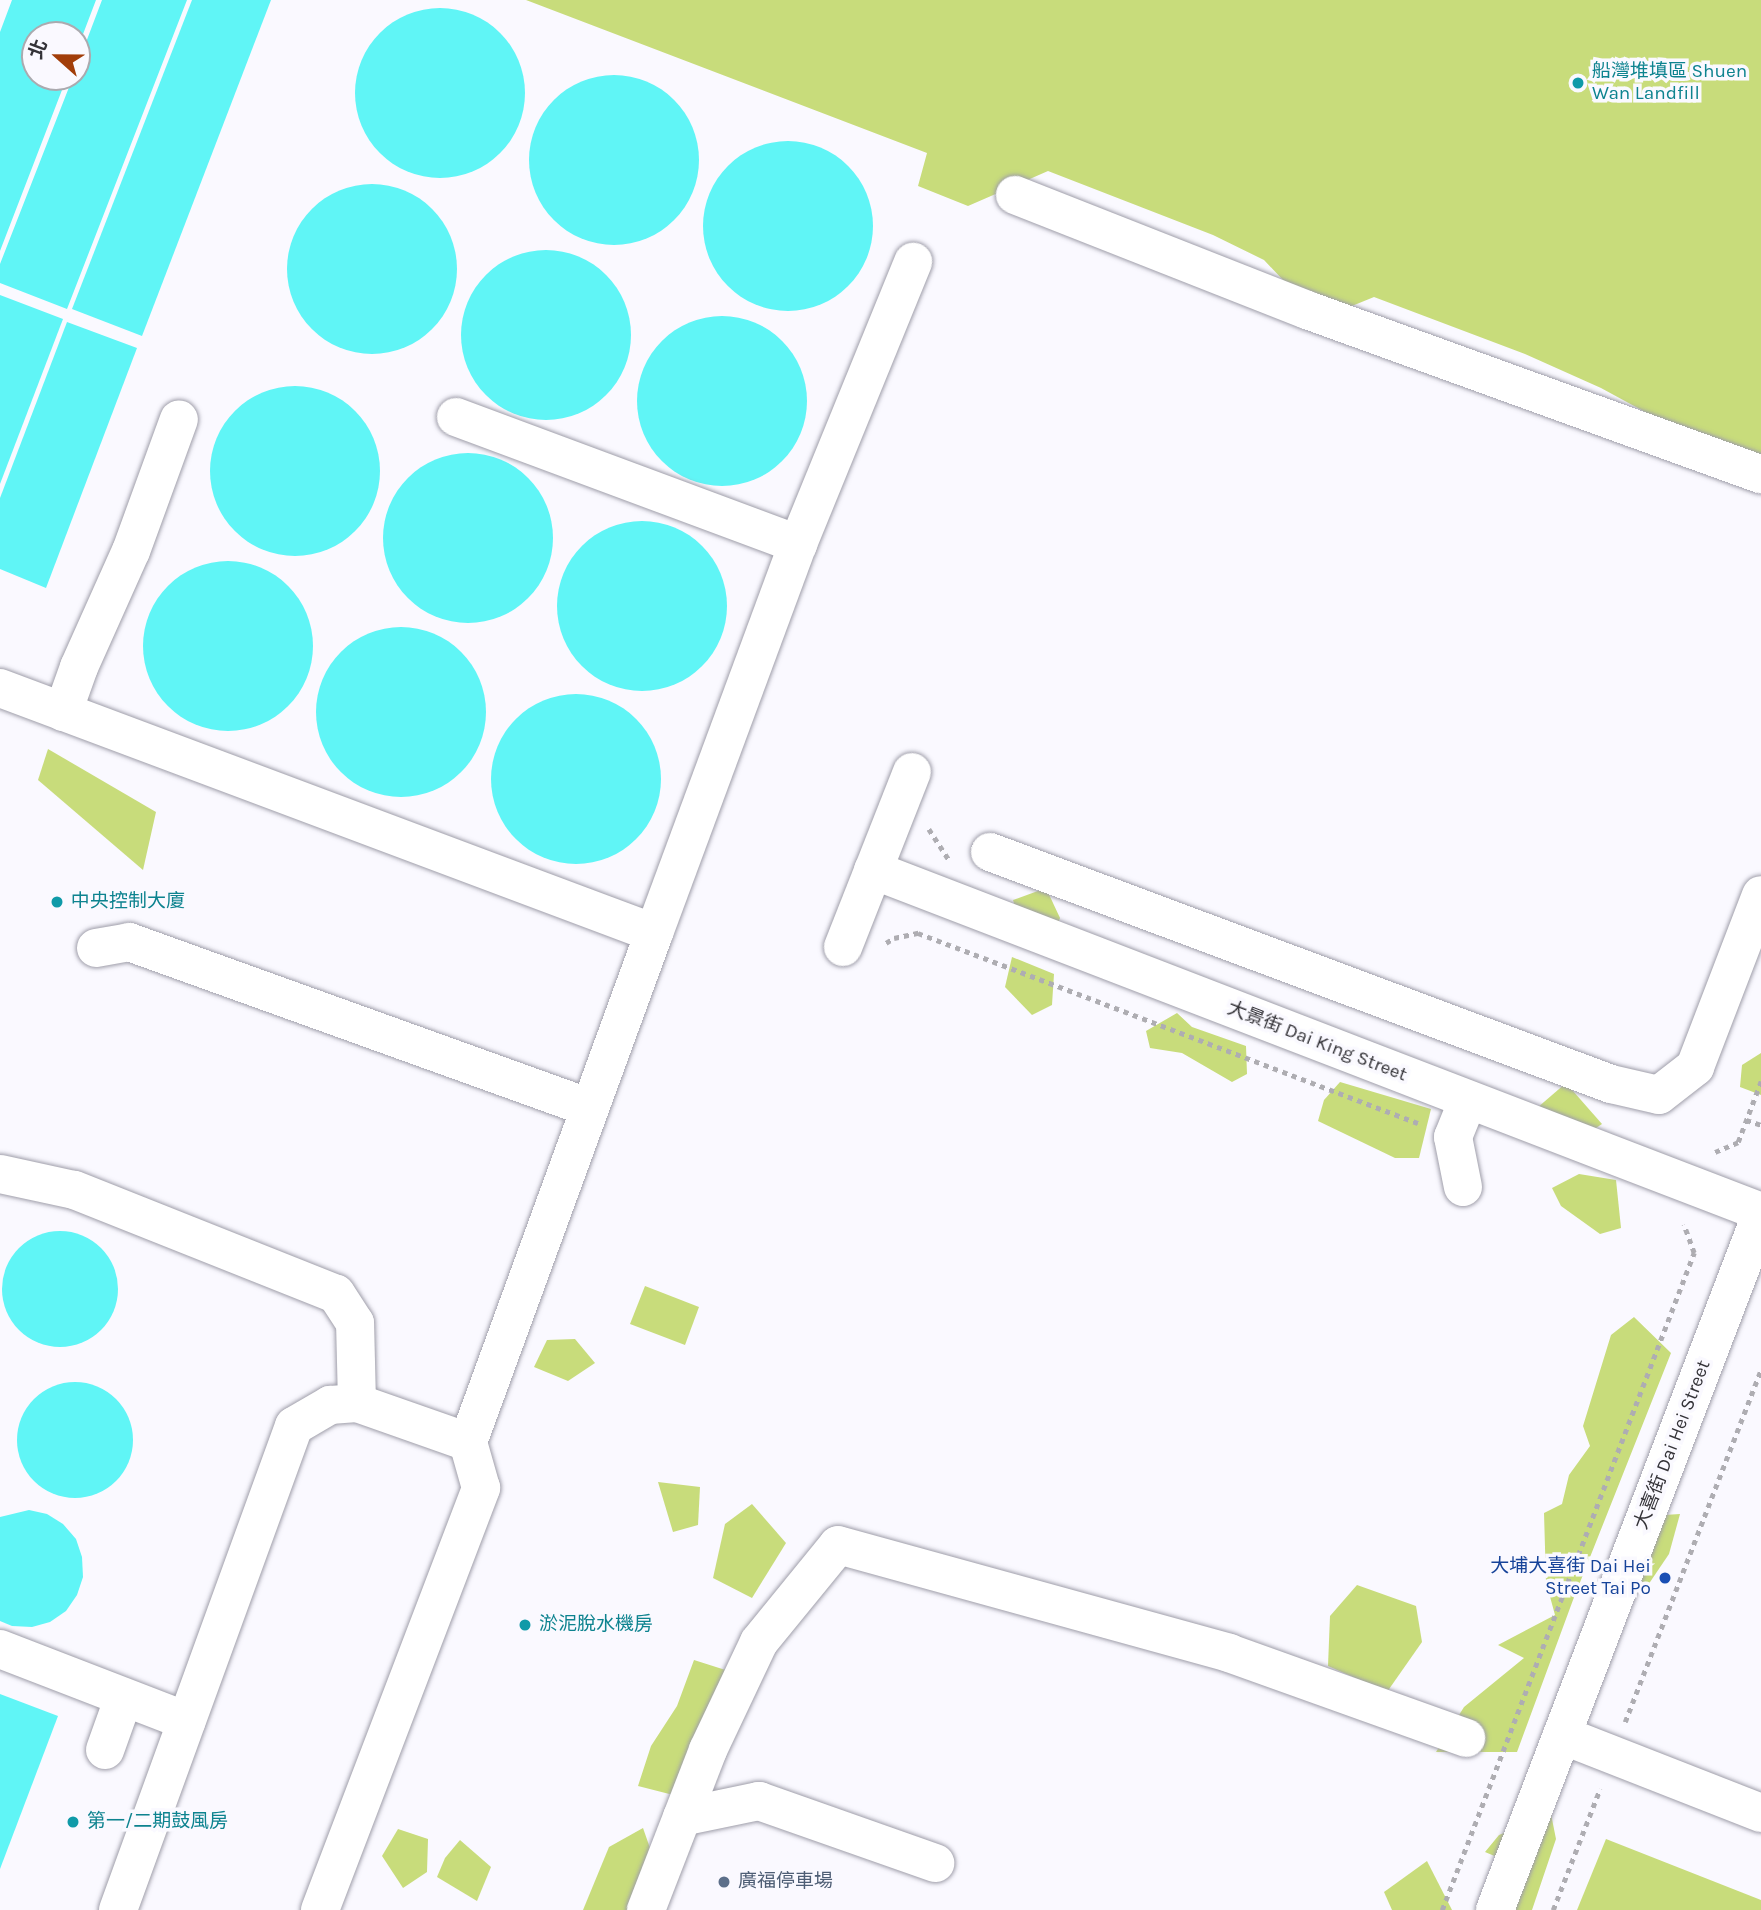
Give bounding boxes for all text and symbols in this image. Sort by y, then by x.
north arrow [21,21,91,91]
text: 北 [25,36,52,62]
place label: 船灣堆填區 Shuen Wan Landfill [1592,61,1747,105]
marker: 船灣堆填區 Shuen Wan Landfill [1570,75,1586,91]
place label: 中央控制大廈 [71,891,185,913]
marker: 中央控制大廈 [49,894,65,910]
street label: 大景街 Dai King Street [1224,997,1410,1087]
street label: 大喜街 Dai Hei Street [1630,1357,1716,1533]
place label: 大埔大喜街 Dai Hei Street Tai Po [1490,1556,1651,1600]
marker: 大埔大喜街 Dai Hei Street Tai Po [1657,1570,1673,1586]
place label: 淤泥脫水機房 [539,1614,653,1636]
marker: 淤泥脫水機房 [517,1617,533,1633]
place label: 第一/二期鼓風房 [87,1811,228,1833]
marker: 第一/二期鼓風房 [65,1814,81,1830]
place label: 廣福停車場 [738,1871,833,1893]
marker: 廣福停車場 [716,1874,732,1890]

